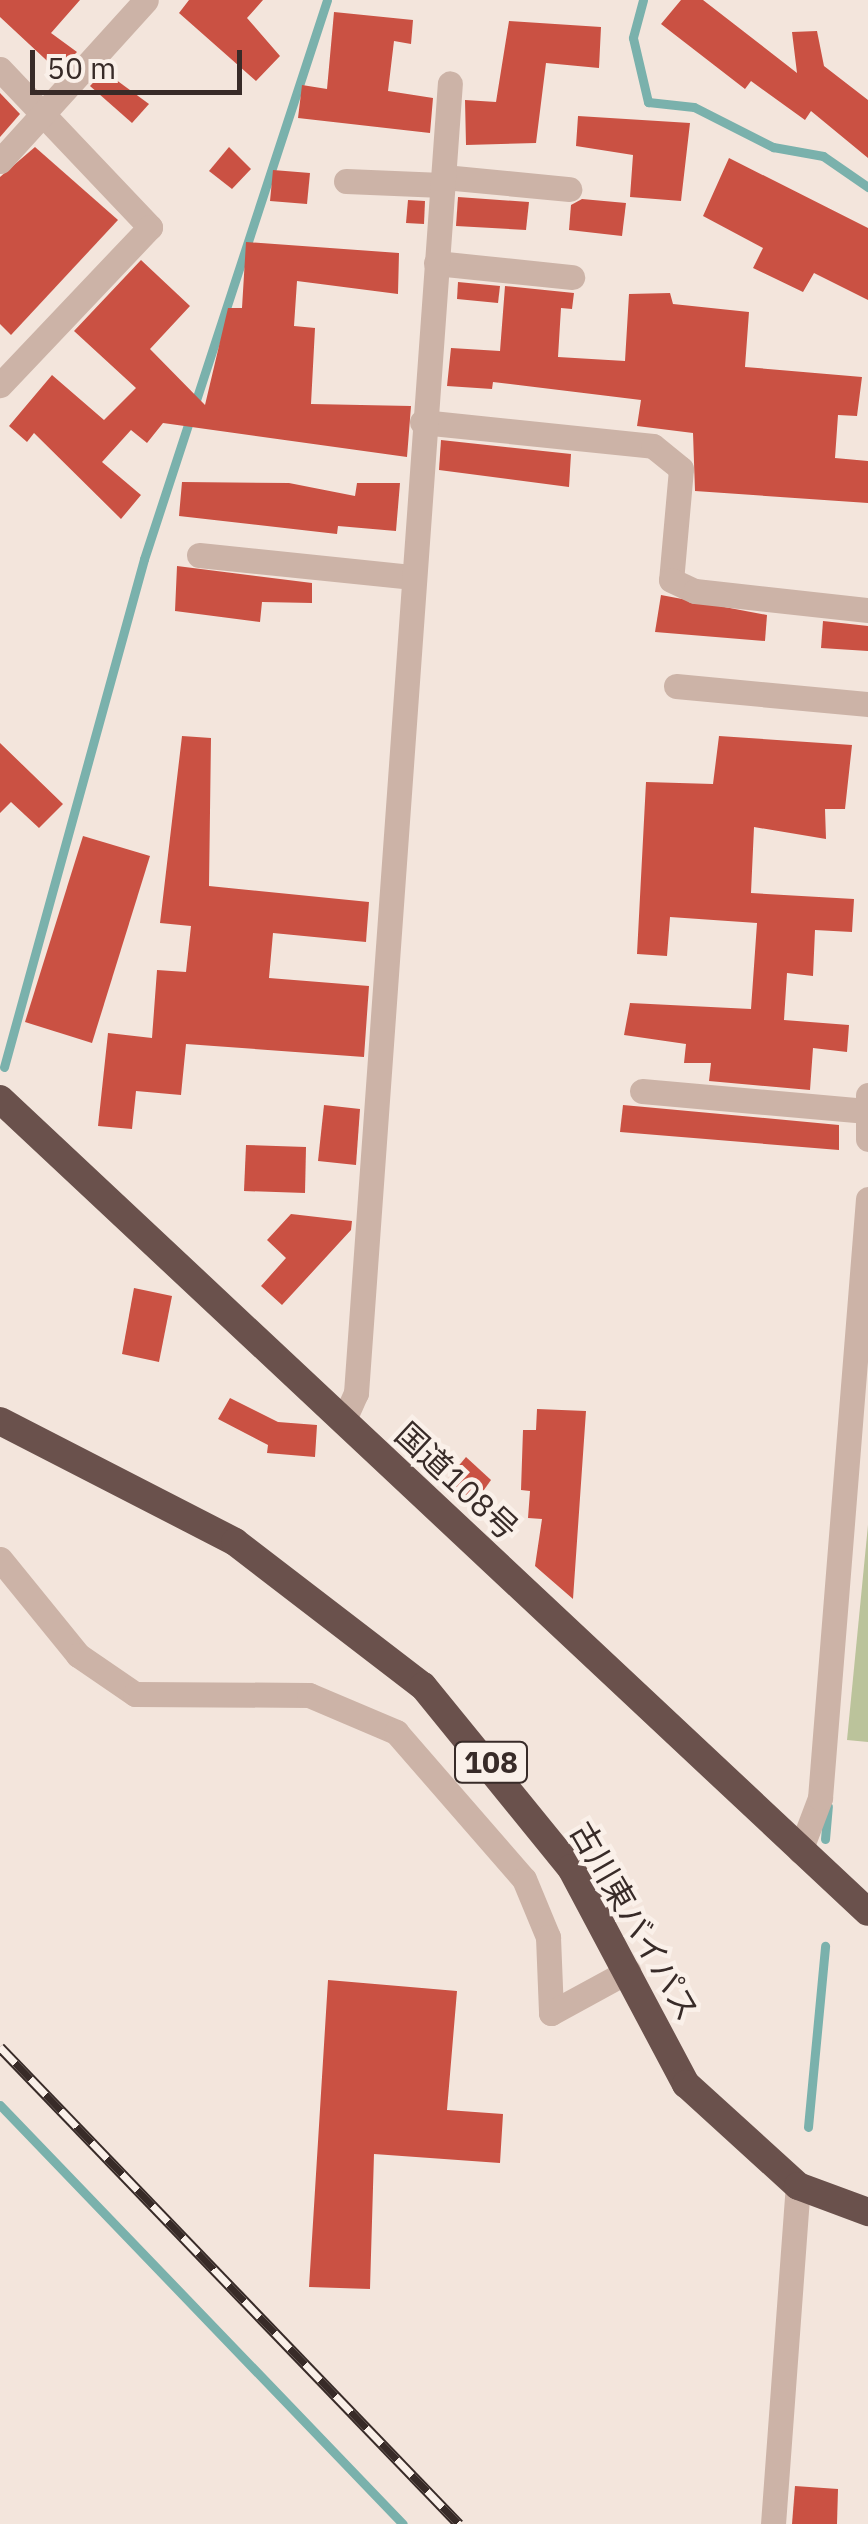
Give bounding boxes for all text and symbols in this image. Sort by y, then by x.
scale bar [35,30,248,92]
text: 50 m [47,48,116,87]
street label: 国道108号 [388,1415,526,1547]
road number: 108 [454,1737,528,1787]
street label: 古川東バイパス [562,1814,708,2028]

